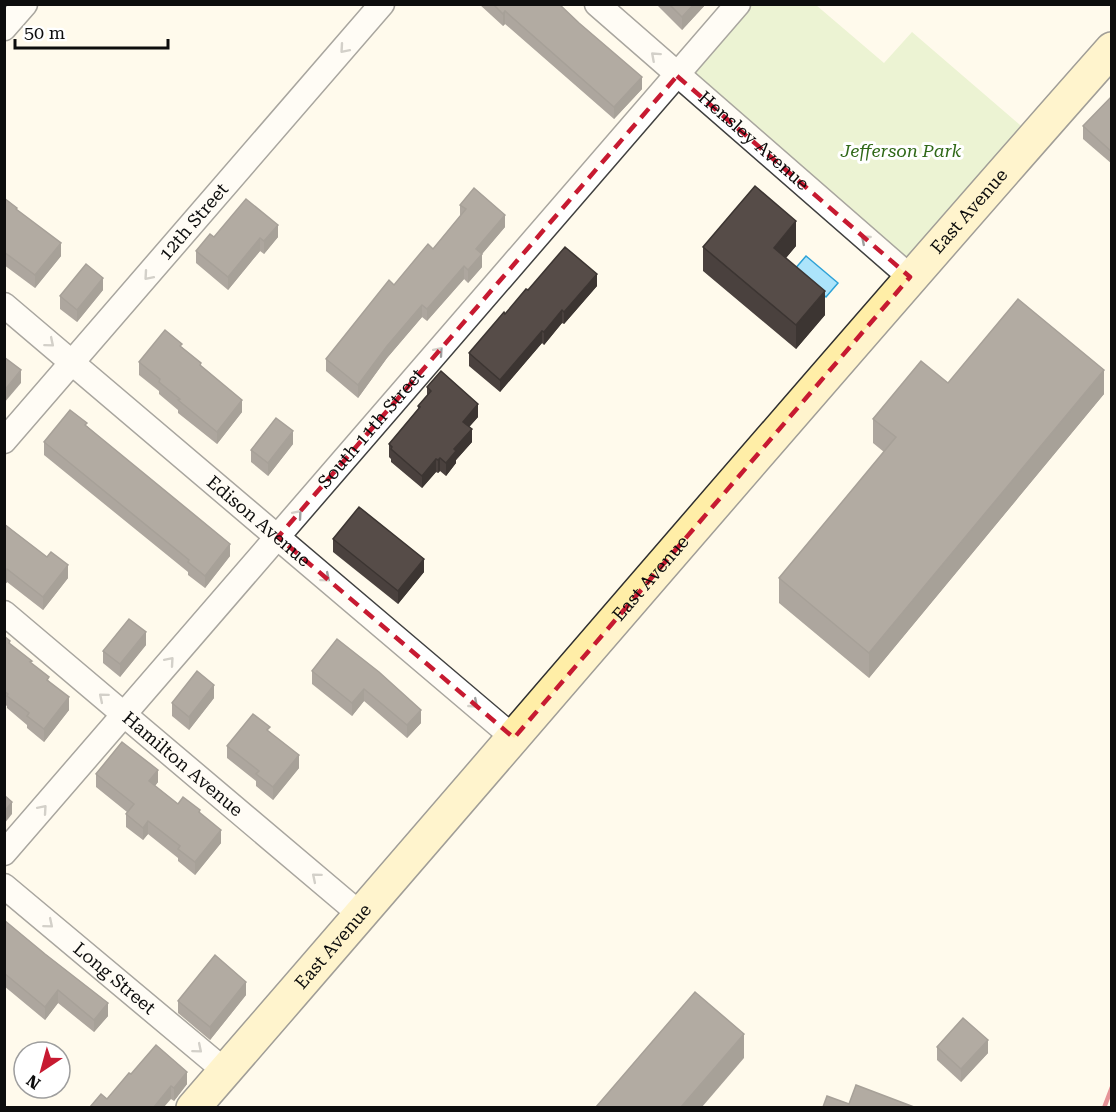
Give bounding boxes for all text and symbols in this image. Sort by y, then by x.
scale bar [15,12,168,50]
text: 50 m [24,22,65,43]
one-way arrow [340,42,351,53]
one-way arrow [651,52,662,63]
street label: Hensley Avenue [694,86,814,194]
park label: Jefferson Park [840,140,962,161]
street label: East Avenue [926,164,1012,258]
street label: 12th Street [154,178,232,264]
one-way arrow [861,235,872,246]
one-way arrow [144,269,155,280]
one-way arrow [43,335,54,346]
one-way arrow [432,347,443,357]
street label: South 11th Street [313,364,428,492]
street label: Edison Avenue [203,471,315,571]
one-way arrow [291,510,302,521]
street label: East Avenue [608,531,693,625]
one-way arrow [319,570,330,581]
one-way arrow [163,657,174,668]
one-way arrow [99,693,110,704]
one-way arrow [468,697,479,708]
street label: Hamilton Avenue [119,707,247,820]
one-way arrow [36,805,47,816]
one-way arrow [312,873,323,884]
street label: East Avenue [290,899,375,993]
one-way arrow [42,916,53,927]
street label: Long Street [70,938,160,1018]
north arrow [12,1040,72,1100]
one-way arrow [191,1042,202,1053]
text: N [23,1070,44,1093]

